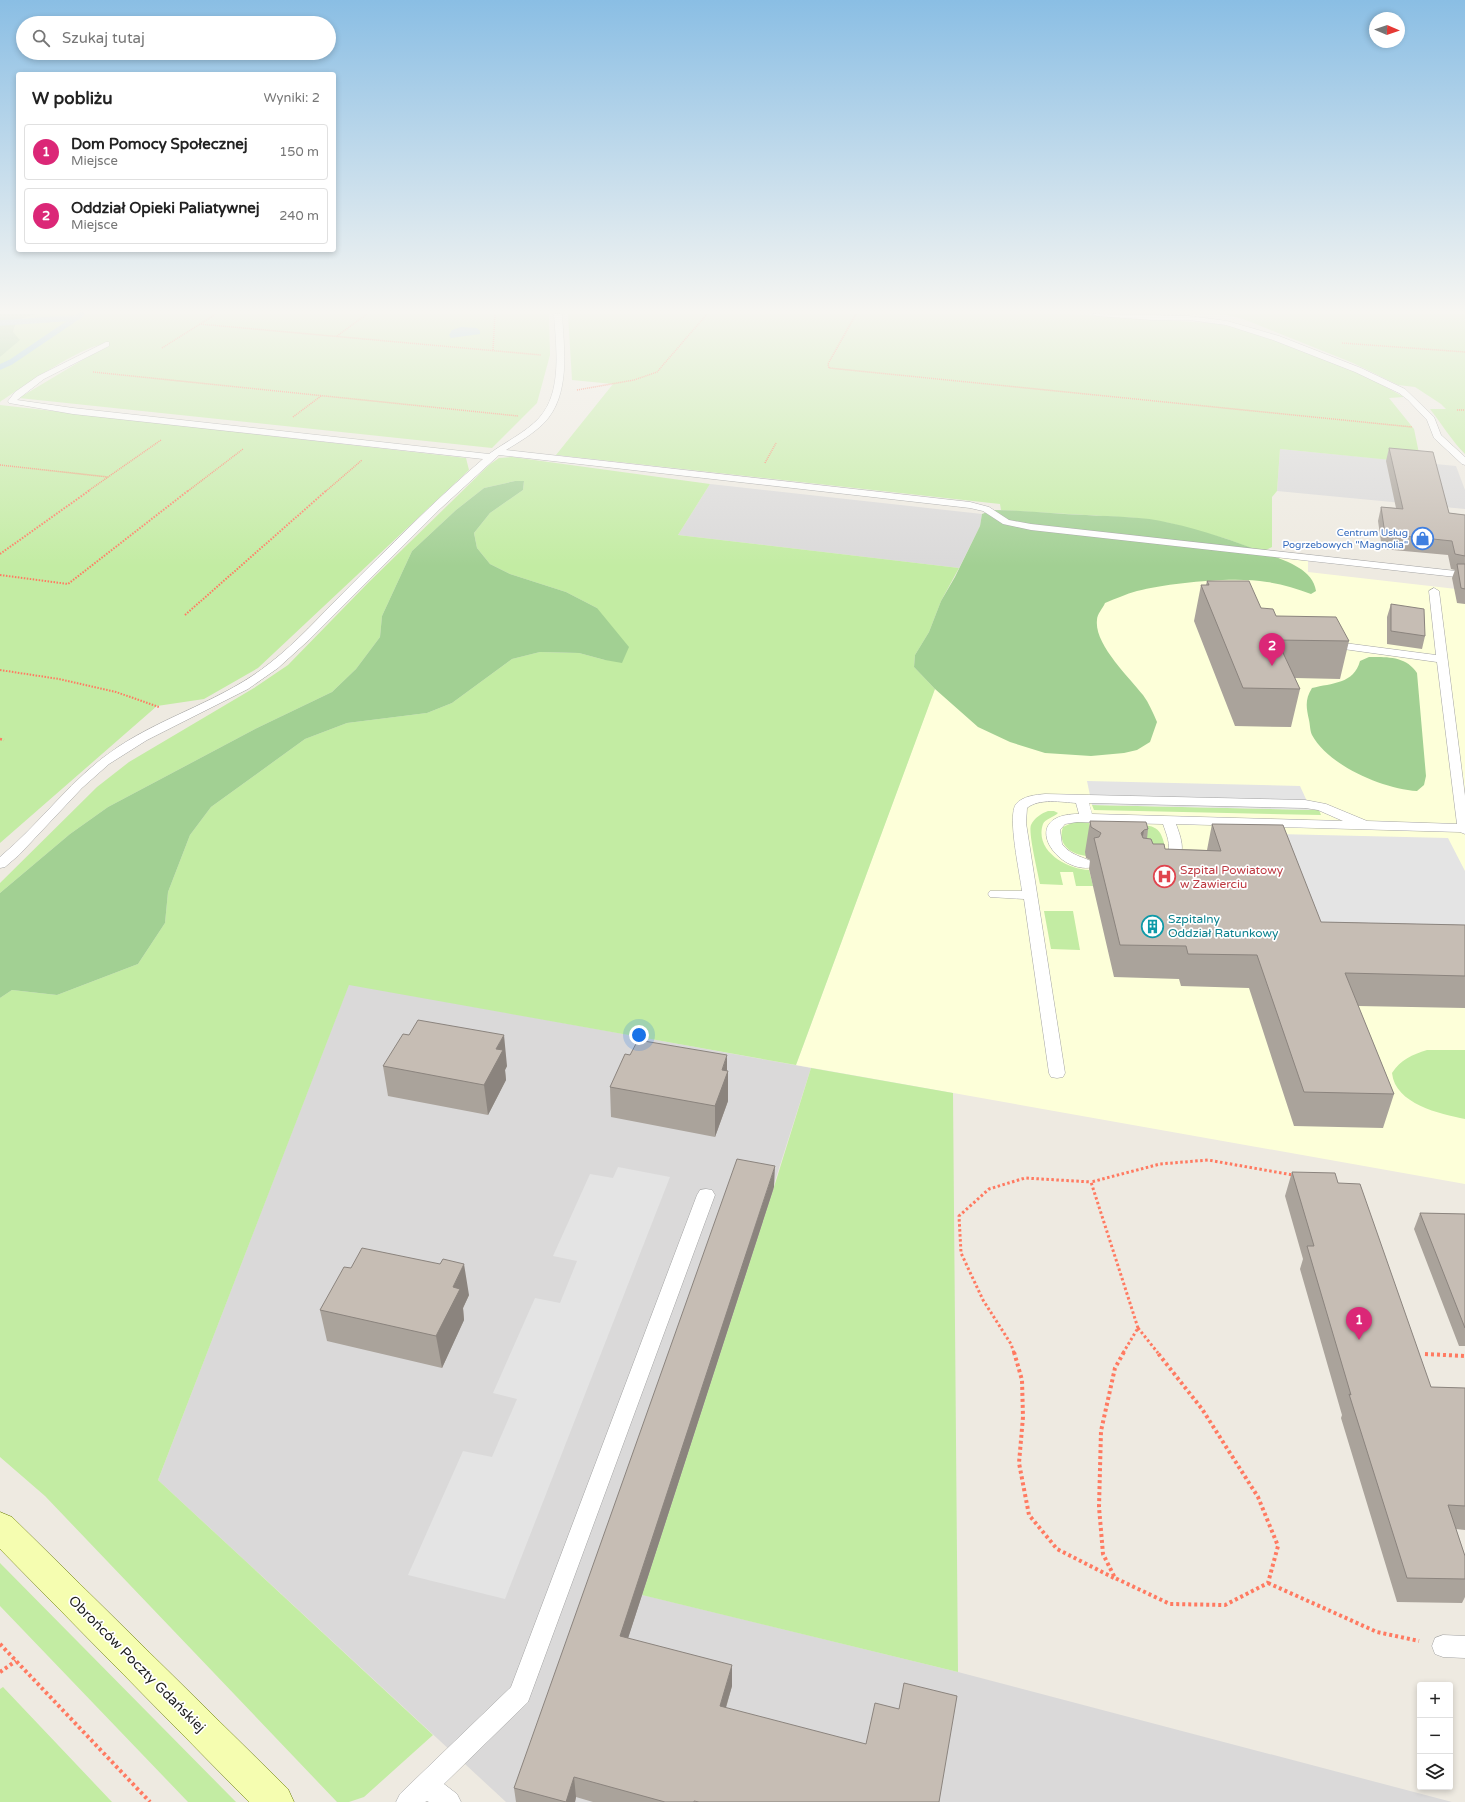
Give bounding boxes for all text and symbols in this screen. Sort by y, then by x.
north arrow [1369,12,1405,48]
search box [16,16,336,60]
icon: search [30,27,52,49]
text: Szukaj tutaj [62,29,145,47]
text: W pobliżu [32,88,113,109]
text: Wyniki: 2 [264,90,320,106]
text: Dom Pomocy Społecznej [71,135,248,153]
text: 1 [42,144,50,160]
text: 150 m [279,144,319,160]
text: Miejsce [71,153,118,169]
text: Oddział Opieki Paliatywnej [71,199,260,217]
text: 2 [42,208,50,224]
text: 240 m [279,208,319,224]
text: Miejsce [71,217,118,233]
shop icon: Centrum Usług Pogrzebowych "Magnolia" [1410,526,1436,552]
place label: Centrum Usług Pogrzebowych "Magnolia" [1282,527,1408,551]
pin: 2 [1259,633,1285,666]
place label: Szpital Powiatowy w Zawierciu [1180,863,1284,891]
hospital icon: Szpital Powiatowy w Zawierciu [1152,864,1178,890]
place label: Szpitalny Oddział Ratunkowy [1168,912,1279,940]
building icon: Szpitalny Oddział Ratunkowy [1140,913,1166,939]
your location [629,1025,649,1045]
pin: 1 [1346,1307,1372,1340]
street label: Obrońców Poczty Gdańskiej [65,1592,209,1736]
map controls [1417,1682,1453,1790]
button: + [1417,1682,1453,1718]
button: − [1417,1718,1453,1754]
button: layers [1417,1754,1453,1790]

